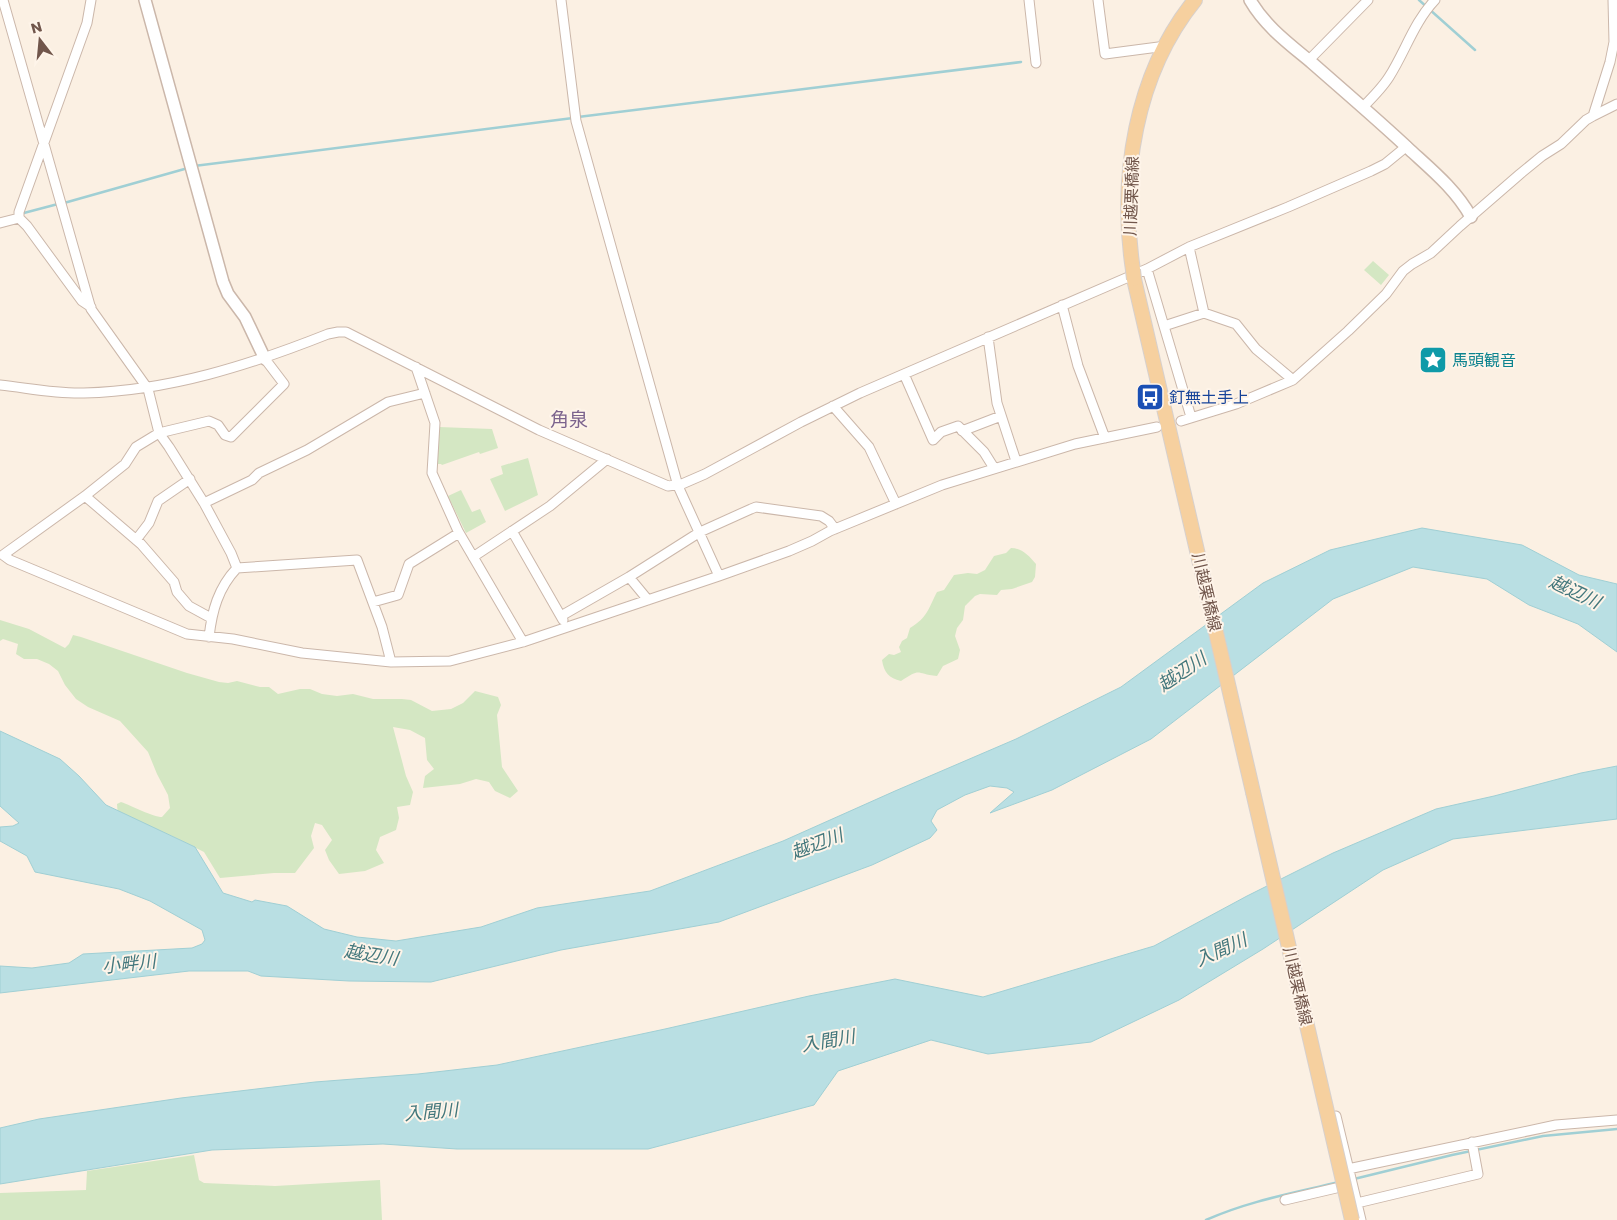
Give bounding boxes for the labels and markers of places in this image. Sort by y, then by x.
place icon: 馬頭観音 [1418,345,1448,375]
place label: 馬頭観音 [1452,349,1516,372]
bus stop icon: 釘無土手上 [1135,382,1165,412]
place label: 釘無土手上 [1169,386,1249,409]

